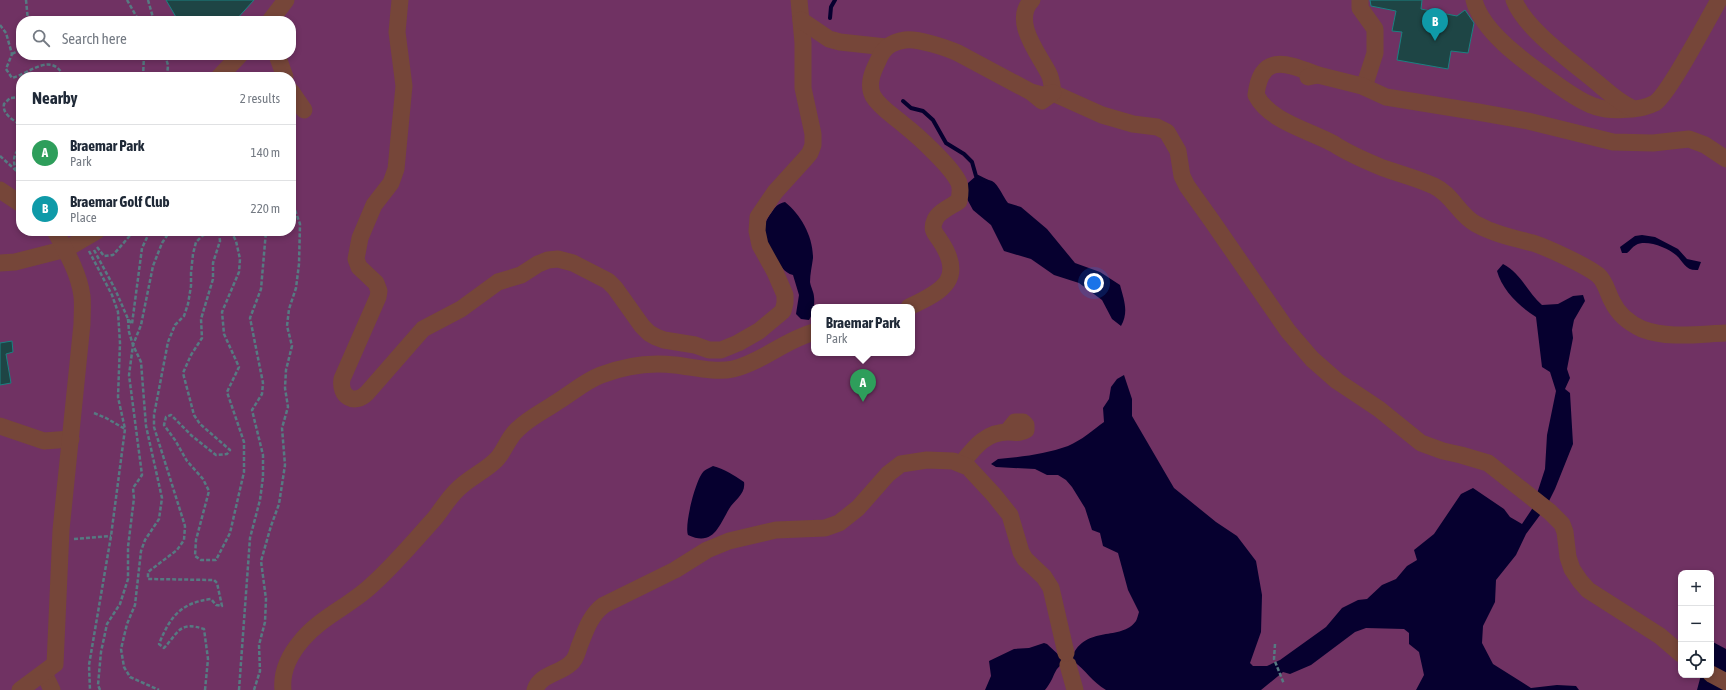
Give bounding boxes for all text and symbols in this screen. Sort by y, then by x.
pin: B [1422,8,1448,41]
search box [16,16,296,60]
icon: search [30,27,52,49]
text: Search here [62,30,127,47]
text: Nearby [32,88,78,108]
text: 2 results [240,91,280,106]
text: Braemar Park [70,137,144,154]
text: A [42,145,48,160]
text: 140 m [251,145,280,160]
text: Park [70,154,92,169]
text: Braemar Golf Club [70,193,170,210]
text: B [42,201,48,216]
text: 220 m [251,201,280,216]
text: Place [70,210,97,225]
your location [1084,273,1104,293]
popup [811,304,915,356]
text: Braemar Park [826,314,900,331]
text: Park [826,331,848,346]
pin: A [850,369,876,402]
map controls [1678,570,1714,678]
button: + [1678,570,1714,606]
button: − [1678,606,1714,642]
button: locate [1678,642,1714,678]

